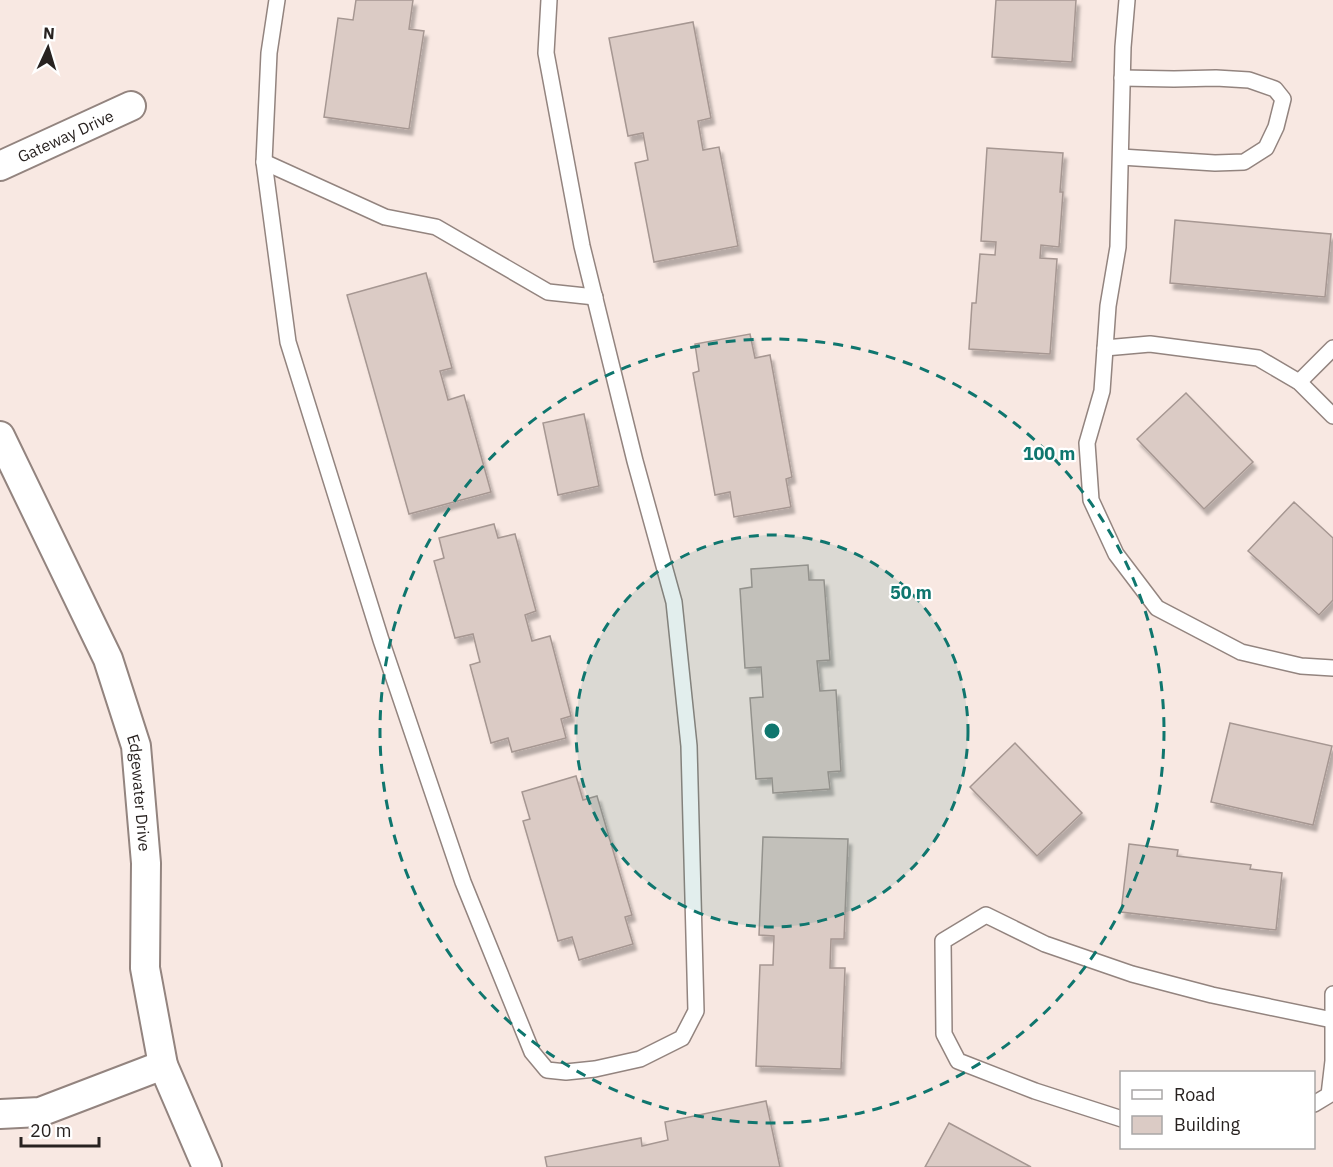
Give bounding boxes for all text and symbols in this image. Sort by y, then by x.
north arrow [18,18,78,78]
text: N [43,23,56,43]
street label: Gateway Drive [14,105,117,167]
text: 100 m [1023,442,1075,465]
text: 50 m [890,581,932,604]
centre of rings [762,721,782,741]
street label: Edgewater Drive [123,732,155,852]
legend [1120,1071,1315,1149]
text: Road [1174,1083,1215,1106]
scale bar [21,1110,99,1148]
text: Building [1174,1113,1241,1136]
text: 20 m [30,1119,72,1142]

